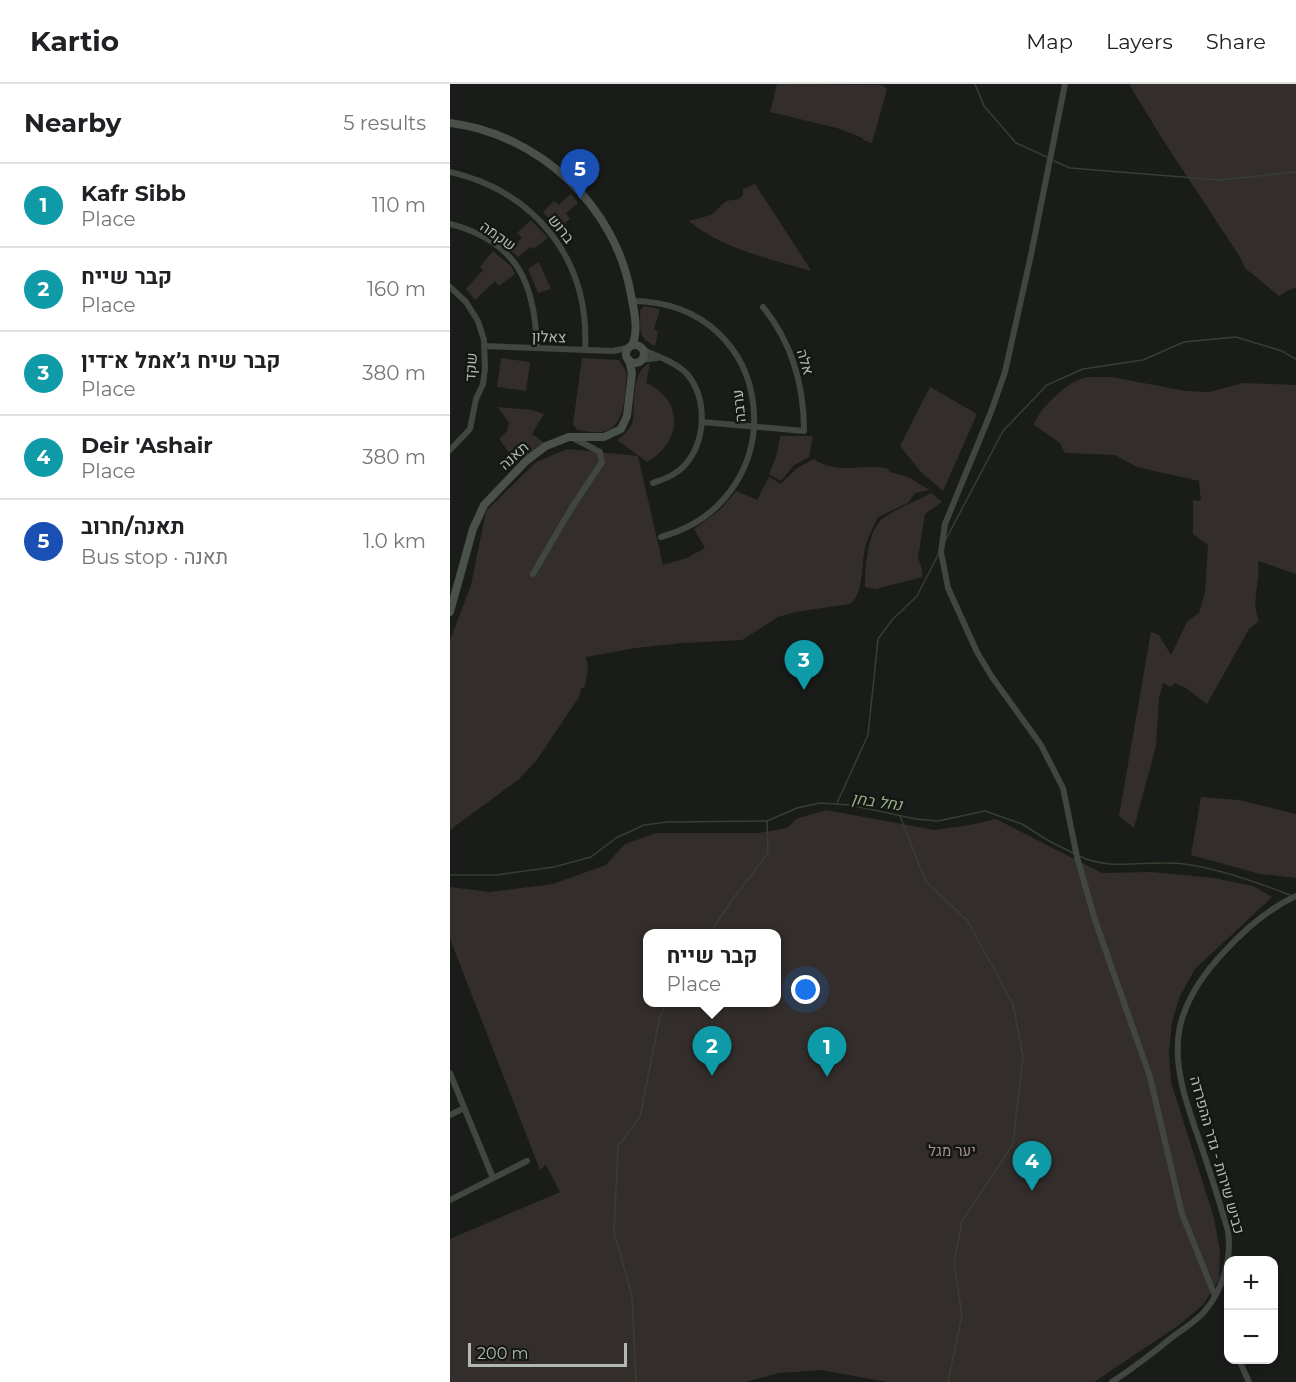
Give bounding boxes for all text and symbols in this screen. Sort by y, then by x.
text: Kartio [30,24,119,58]
text: Map [1026,29,1073,54]
text: Layers [1106,29,1173,54]
text: Share [1206,29,1266,54]
text: Nearby [24,107,121,139]
text: 5 results [343,111,426,135]
pin: 5 [560,150,600,199]
text: Kafr Sibb [81,180,186,207]
text: 1 [40,193,47,217]
text: 110 m [372,193,426,217]
text: Place [81,207,136,231]
street label: ברוש [544,210,579,247]
street label: שקמה [477,216,520,255]
text: קבר שייח [81,263,172,290]
text: 2 [38,277,49,301]
text: 160 m [367,277,426,301]
text: Place [81,293,136,317]
street label: צאלון [532,326,566,347]
text: קבר שיח ג׳אמל א־דין [81,347,281,374]
street label: אלה [793,347,818,377]
street label: שקד [460,352,481,382]
text: 3 [38,361,49,385]
text: 380 m [362,361,426,385]
text: Place [81,377,136,401]
street label: ערבה [727,389,750,423]
text: Deir 'Ashair [81,432,213,459]
street label: תאנה [495,437,532,474]
text: 4 [37,445,50,469]
text: 380 m [362,445,426,469]
text: Place [81,459,136,483]
text: תאנה/חרוב [81,513,185,540]
text: 5 [38,529,49,553]
text: 1.0 km [363,529,426,553]
text: Bus stop · תאנה [81,545,228,569]
pin: 3 [784,640,824,690]
water label: נחל בחן [851,789,905,815]
popup [643,929,781,1007]
text: קבר שייח [666,942,758,969]
text: Place [666,972,721,996]
your location [791,975,820,1004]
pin: 2 [692,1026,732,1076]
pin: 1 [808,1028,847,1077]
street label: כביש שירות - גדר ההפרדה [1186,1074,1249,1236]
park label: יער מגל [928,1141,976,1160]
pin: 4 [1012,1142,1052,1191]
map controls [1224,1256,1278,1364]
button: + [1224,1256,1278,1310]
button: − [1224,1310,1278,1364]
scale bar [468,1340,627,1368]
text: 200 m [477,1344,528,1363]

